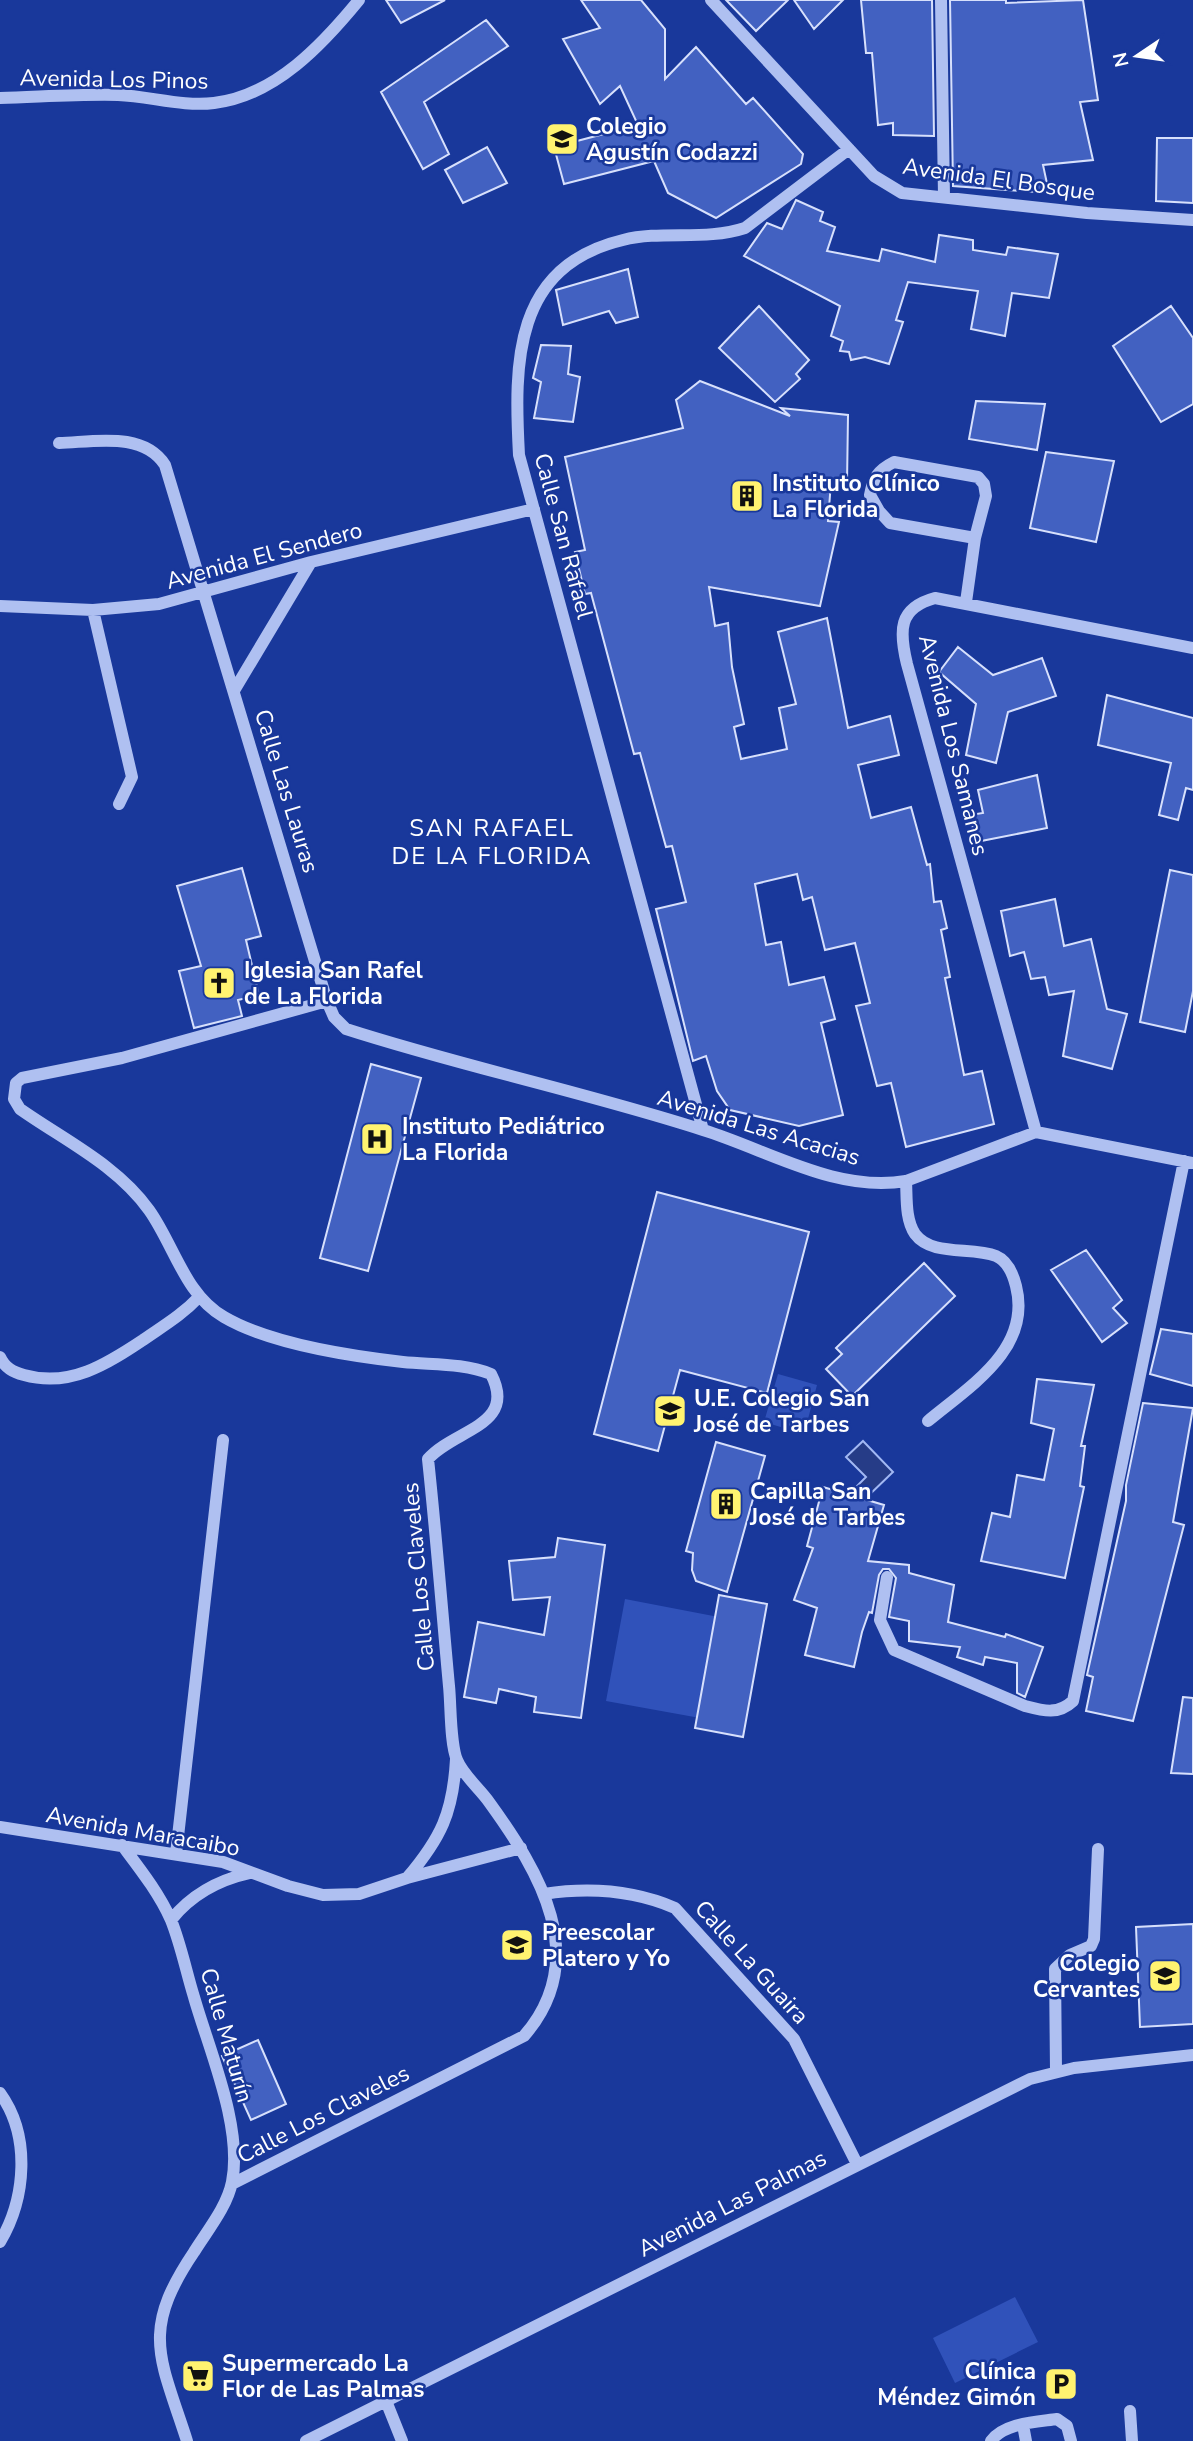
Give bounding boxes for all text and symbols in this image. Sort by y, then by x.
north arrow [1102,21,1172,91]
text: N [1107,50,1136,69]
street label: Avenida Los Pinos [19,62,209,97]
place label: Colegio Agustín Codazzi [586,111,758,168]
school or university icon: Colegio Agustín Codazzi [543,120,581,158]
street label: Avenida El Bosque [901,151,1097,208]
street label: Calle San Rafael [526,450,601,623]
place label: Instituto Clínico La Florida [772,468,940,525]
building icon: Instituto Clínico La Florida [728,477,766,515]
street label: Avenida El Sendero [163,514,366,597]
street label: Avenida Los Samanes [911,631,996,859]
street label: Calle Las Lauras [247,706,326,877]
district label: SAN RAFAEL DE LA FLORIDA [391,812,593,872]
place label: Iglesia San Rafel de La Florida [244,955,423,1012]
church icon: Iglesia San Rafel de La Florida [200,964,238,1002]
street label: Avenida Las Acacias [654,1082,864,1173]
place label: Instituto Pediátrico La Florida [402,1111,605,1168]
hospital icon: Instituto Pediátrico La Florida [358,1120,396,1158]
place label: U.E. Colegio San José de Tarbes [693,1383,870,1440]
school or university icon: U.E. Colegio San José de Tarbes [651,1392,689,1430]
place label: Capilla San José de Tarbes [749,1476,905,1533]
street label: Calle Los Claveles [395,1481,442,1673]
building icon: Capilla San José de Tarbes [707,1485,745,1523]
street label: Avenida Maracaibo [43,1799,242,1864]
street label: Calle La Guaira [688,1894,816,2031]
place label: Preescolar Platero y Yo [542,1917,670,1974]
school or university icon: Preescolar Platero y Yo [498,1926,536,1964]
place label: Colegio Cervantes [1033,1948,1140,2005]
school or university icon: Colegio Cervantes [1146,1957,1184,1995]
street label: Calle Maturín [193,1964,260,2106]
street label: Calle Los Claveles [232,2058,415,2171]
street label: Avenida Las Palmas [633,2143,832,2264]
place label: Supermercado La Flor de Las Palmas [222,2348,424,2405]
place label: Clínica Méndez Gimón [877,2356,1036,2413]
supermarket icon: Supermercado La Flor de Las Palmas [179,2357,217,2395]
parking icon: Clínica Méndez Gimón [1042,2365,1080,2403]

